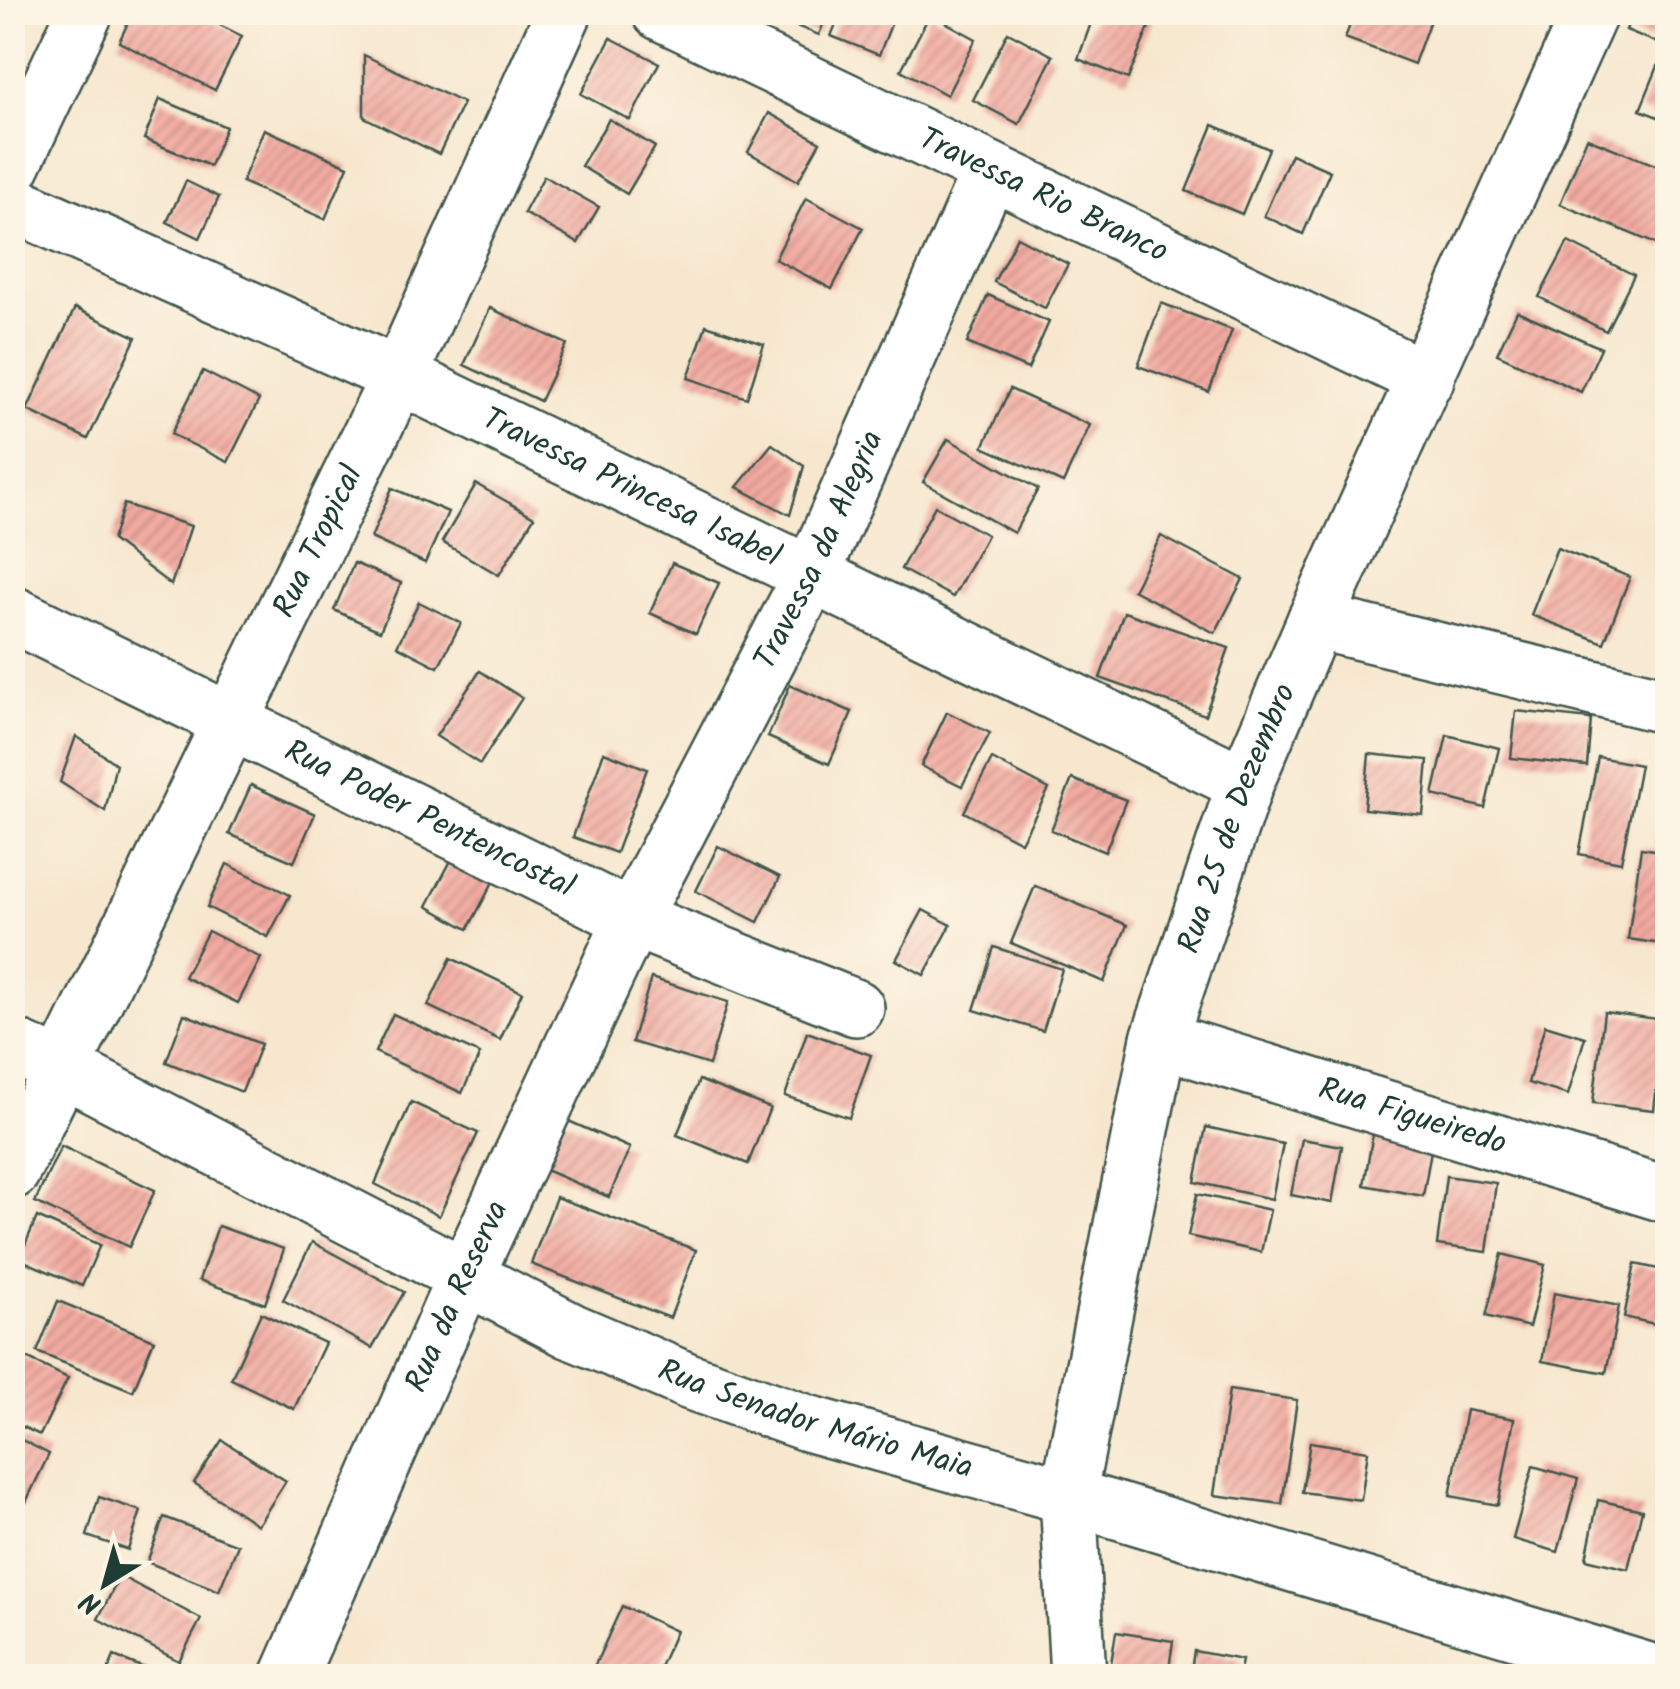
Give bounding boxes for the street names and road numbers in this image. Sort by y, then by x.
street label: Travessa Rio Branco [910,114,1177,277]
street label: Travessa Princesa Isabel [473,394,790,582]
street label: Travessa da Alegria [741,422,898,679]
street label: Rua Tropical [260,456,377,627]
street label: Rua 25 de Dezembro [1164,676,1311,961]
street label: Rua Poder Pentencostal [275,726,583,912]
street label: Rua Figueiredo [1312,1064,1513,1170]
street label: Rua da Reserva [392,1192,523,1401]
street label: Rua Senador Mário Maia [650,1345,979,1494]

